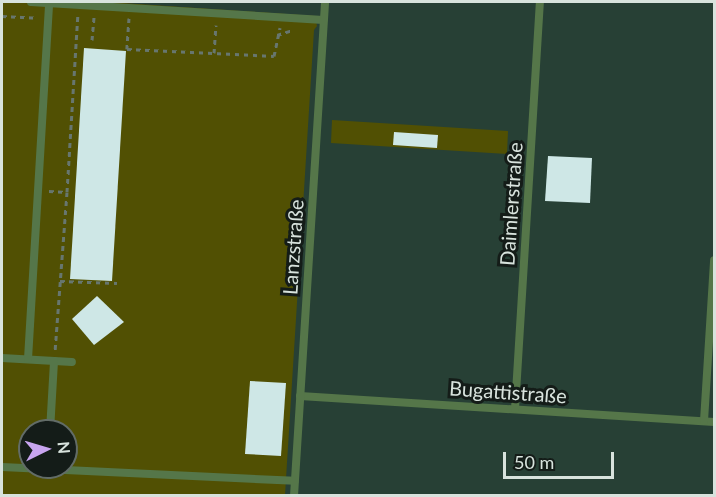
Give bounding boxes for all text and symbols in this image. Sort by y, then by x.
street label: Daimlerstraße [495,141,527,267]
street label: Lanzstraße [278,199,308,295]
street label: Bugattistraße [448,376,568,408]
north arrow [18,419,78,479]
scale bar [506,440,617,478]
text: N [54,441,74,455]
text: 50 m [514,451,554,473]

